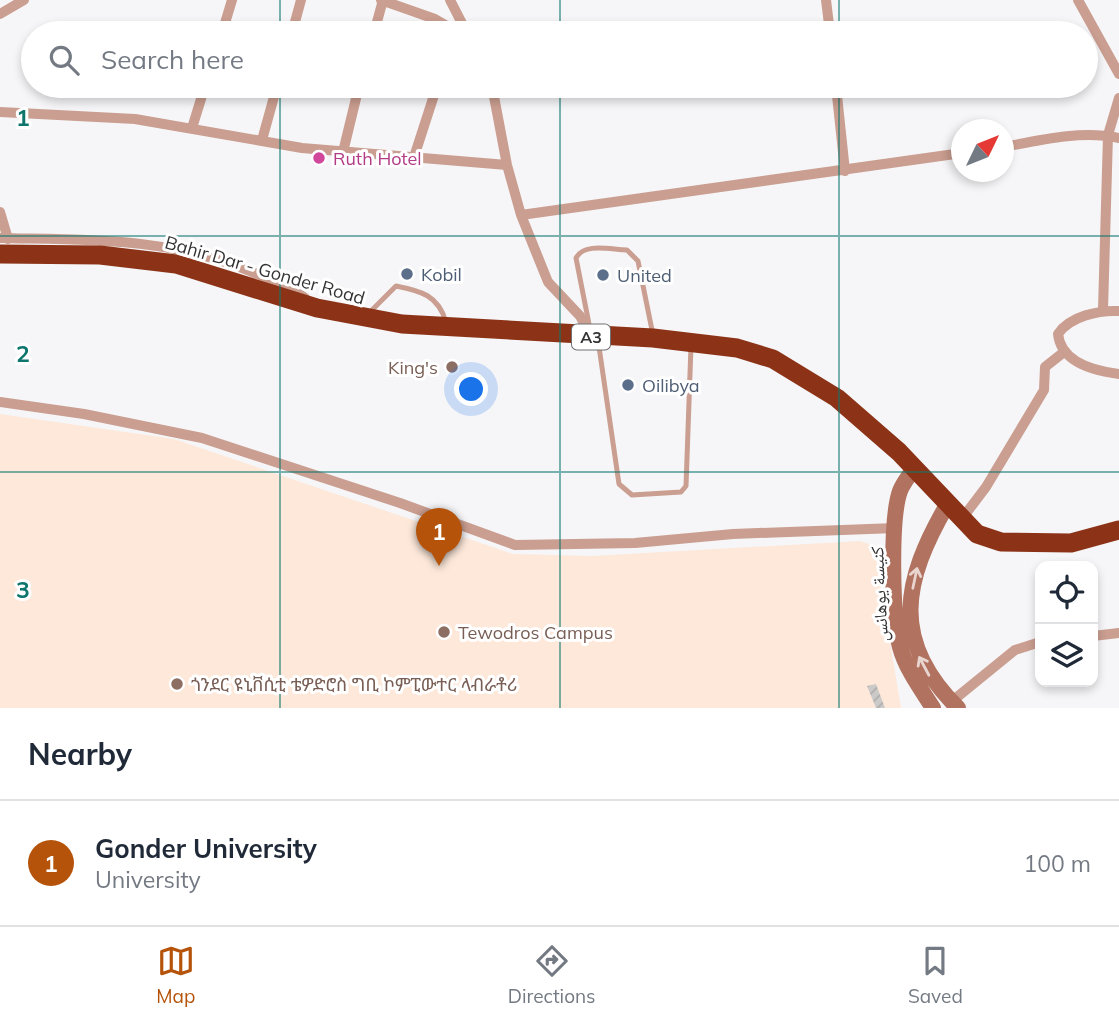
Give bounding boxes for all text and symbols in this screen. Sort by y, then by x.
search box [21,21,1098,98]
icon: search [45,41,83,79]
text: Search here [101,43,244,76]
text: 1 [16,103,30,132]
north arrow [951,119,1014,182]
place label: Ruth Hotel [333,147,422,170]
marker: Ruth Hotel [311,150,327,166]
street label: Bahir Dar - Gonder Road [162,230,368,310]
place label: Kobil [421,263,462,286]
place label: United [617,264,672,287]
marker: Kobil [399,266,415,282]
marker: United [595,267,611,283]
road number: A3 [572,324,610,350]
text: 2 [16,339,30,368]
place label: King's [388,356,438,379]
marker: King's [444,359,460,375]
your location [454,372,488,406]
place label: Oilibya [642,374,700,397]
marker: Oilibya [620,377,636,393]
pin: 1 [416,508,462,566]
street label: كنيسة يوهانس [865,545,893,642]
map controls [1035,561,1098,687]
button: locate [1035,561,1098,624]
one-way arrow [909,567,923,590]
text: 3 [16,575,30,604]
place label: Tewodros Campus [458,621,613,644]
marker: Tewodros Campus [436,624,452,640]
button: layers [1035,624,1098,687]
one-way arrow [916,656,930,677]
place label: ጎንደር ዩኒቨሲቲ ቴዎድሮስ ግቢ ኮምፒውተር ላብራቶሪ [191,673,517,696]
marker: ጎንደር ዩኒቨሲቲ ቴዎድሮስ ግቢ ኮምፒውተር ላብራቶሪ [169,676,185,692]
text: Nearby [28,735,132,773]
text: Gonder University [95,832,317,865]
text: 1 [44,849,58,878]
text: 100 m [1023,849,1091,878]
text: University [95,865,201,894]
tab: Map [156,942,195,1008]
tab: Directions [508,942,596,1008]
tab: Saved [908,942,963,1008]

